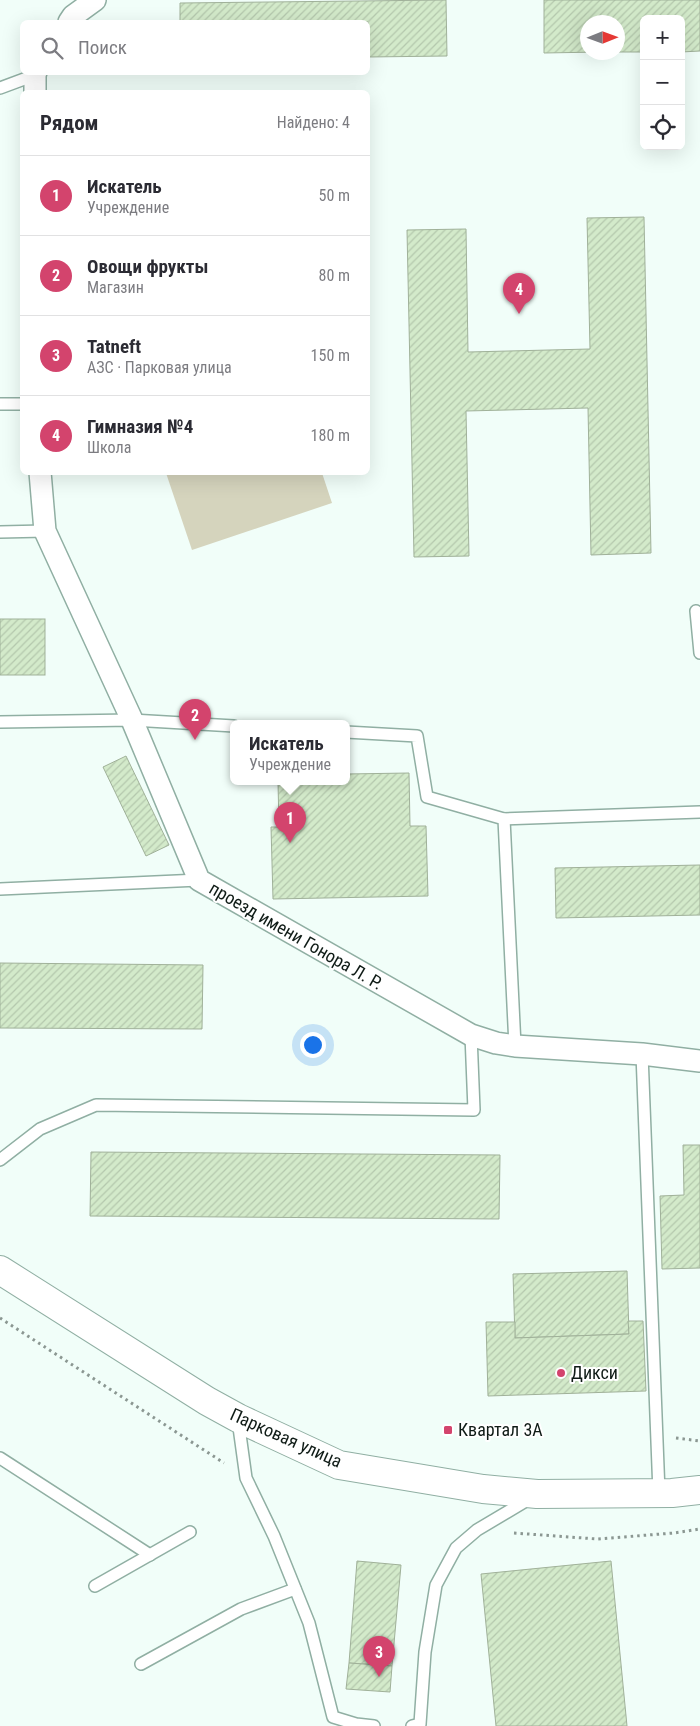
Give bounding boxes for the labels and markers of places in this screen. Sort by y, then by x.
pin: 4 [503,273,535,314]
pin: 2 [179,699,211,740]
pin: 1 [274,802,306,843]
place label: Дикси [571,1362,618,1383]
marker: Дикси [555,1367,567,1379]
place label: Квартал 3А [458,1419,543,1440]
marker: Квартал 3А [442,1424,454,1436]
pin: 3 [363,1636,395,1677]

